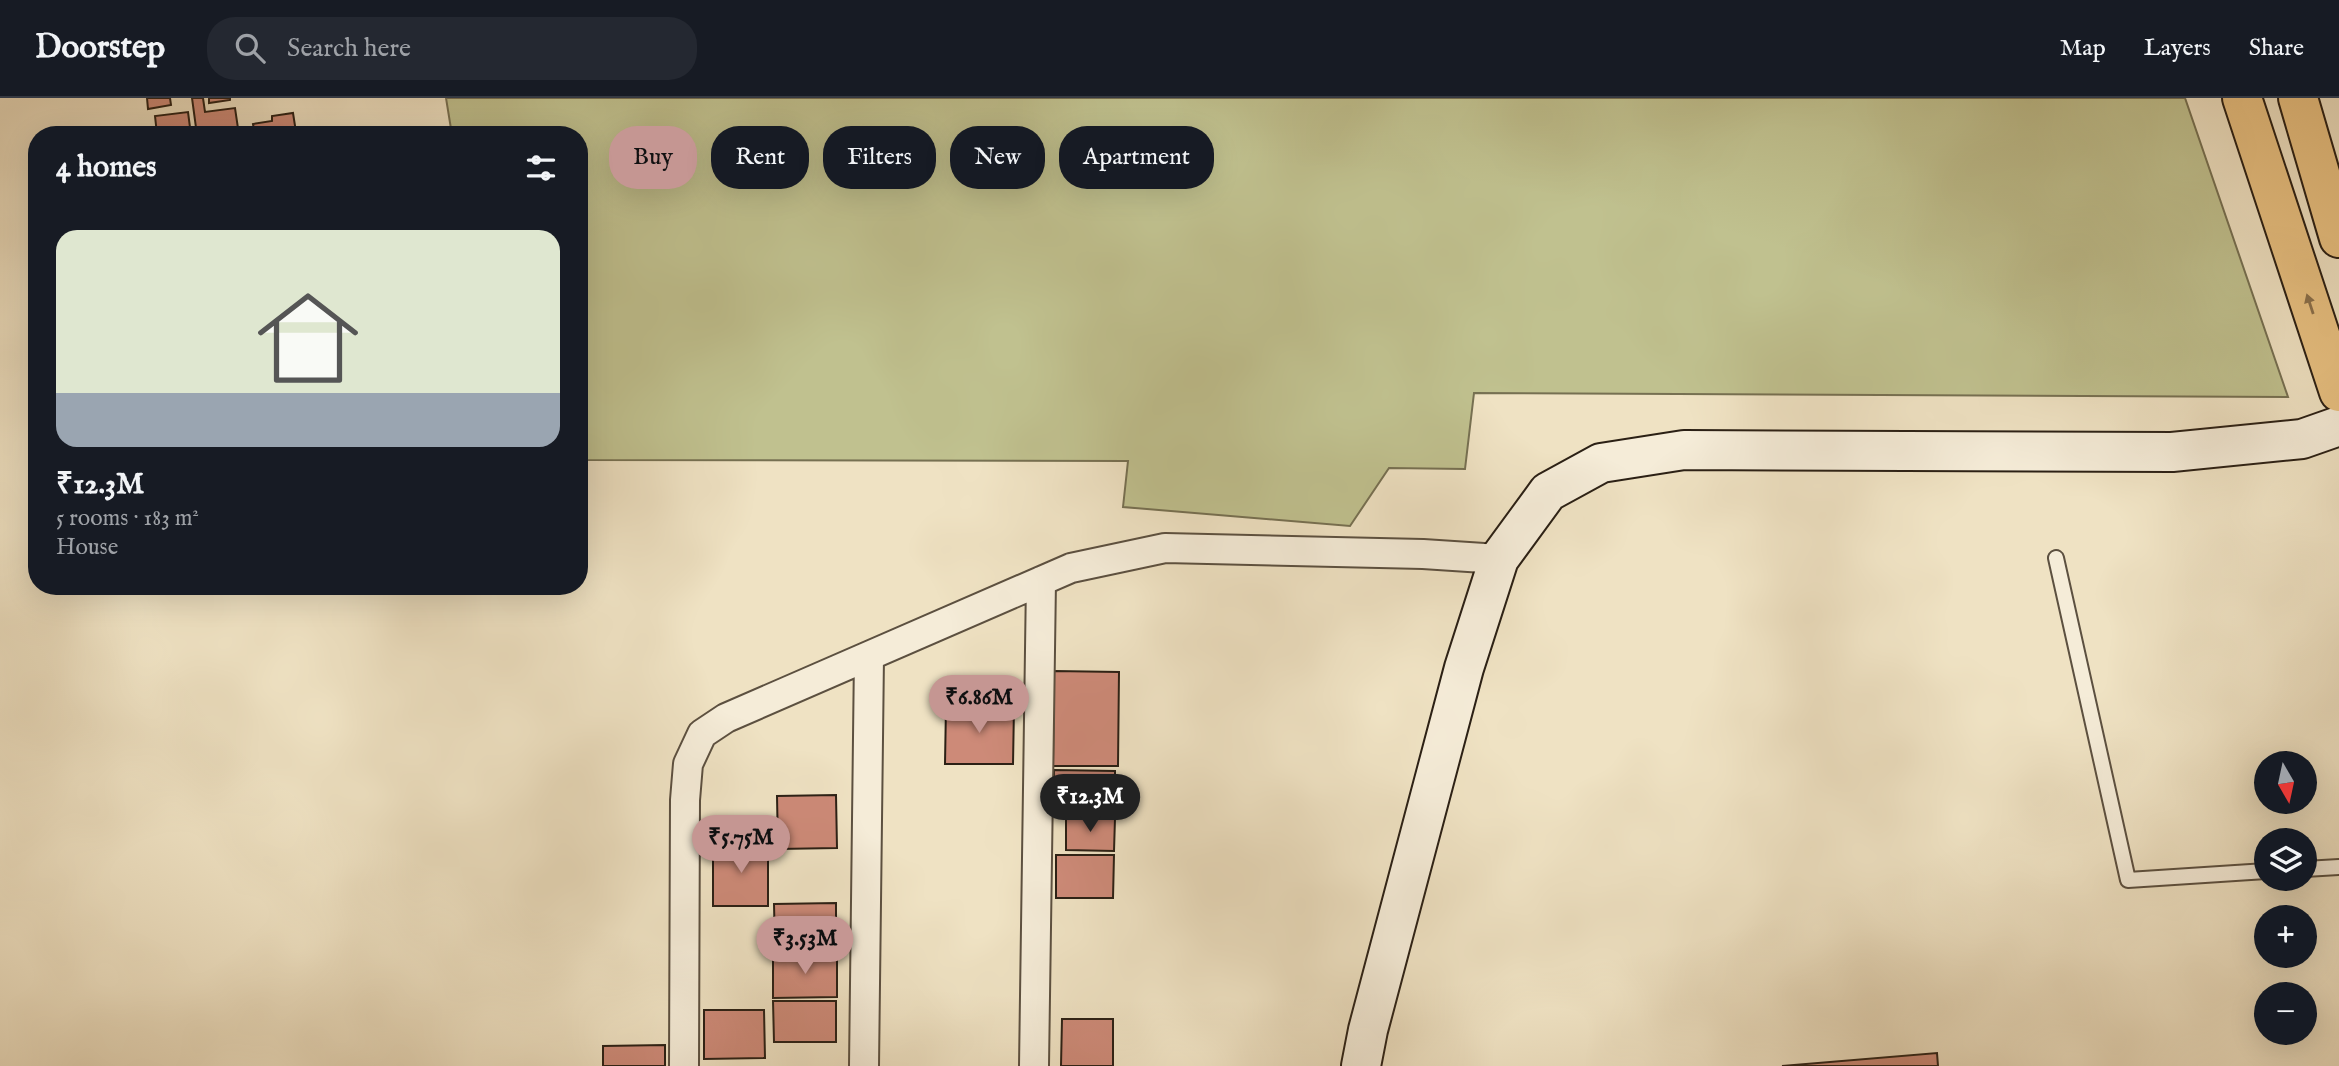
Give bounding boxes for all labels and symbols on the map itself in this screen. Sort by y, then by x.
one-way arrow [2304,293,2315,314]
pin: ₹6.86M [922,676,1036,735]
north arrow [2254,751,2317,814]
pin: ₹12.3M [1033,774,1147,834]
pin: ₹5.75M [684,816,798,875]
pin: ₹3.53M [748,916,862,976]

